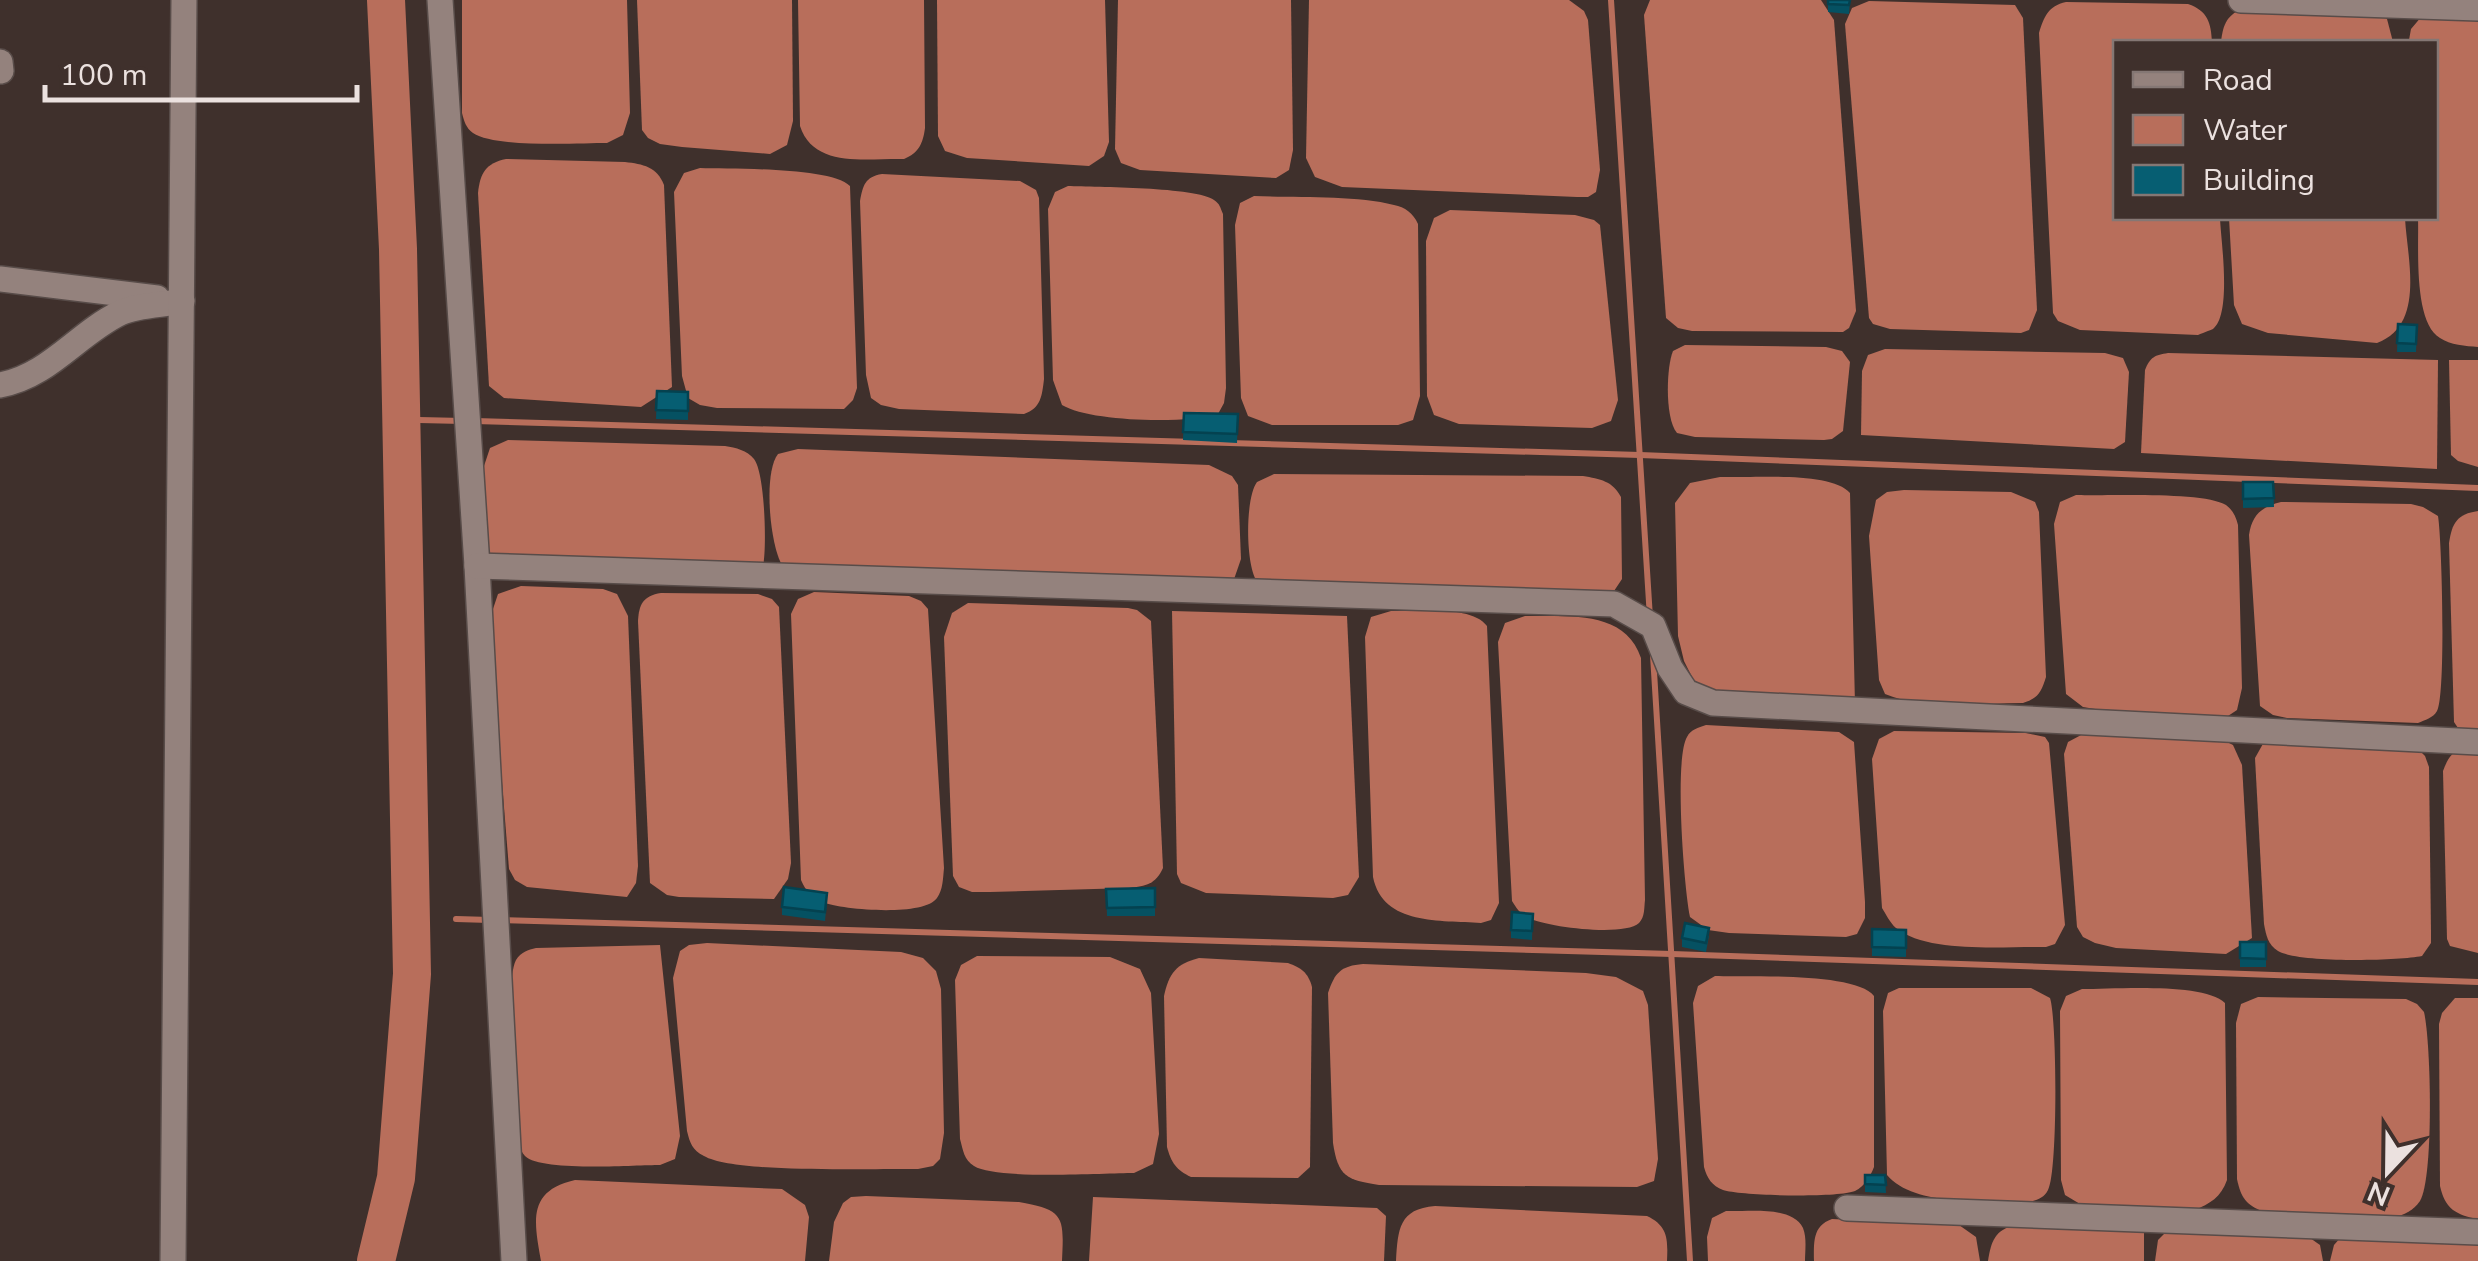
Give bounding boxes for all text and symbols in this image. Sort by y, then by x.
scale bar [45,40,358,102]
legend [2113,40,2438,220]
text: 100 m [60,55,147,96]
text: Road [2203,60,2273,101]
text: Water [2203,110,2288,151]
text: Building [2203,160,2315,201]
north arrow [2338,1121,2438,1221]
text: N [2362,1172,2396,1215]

